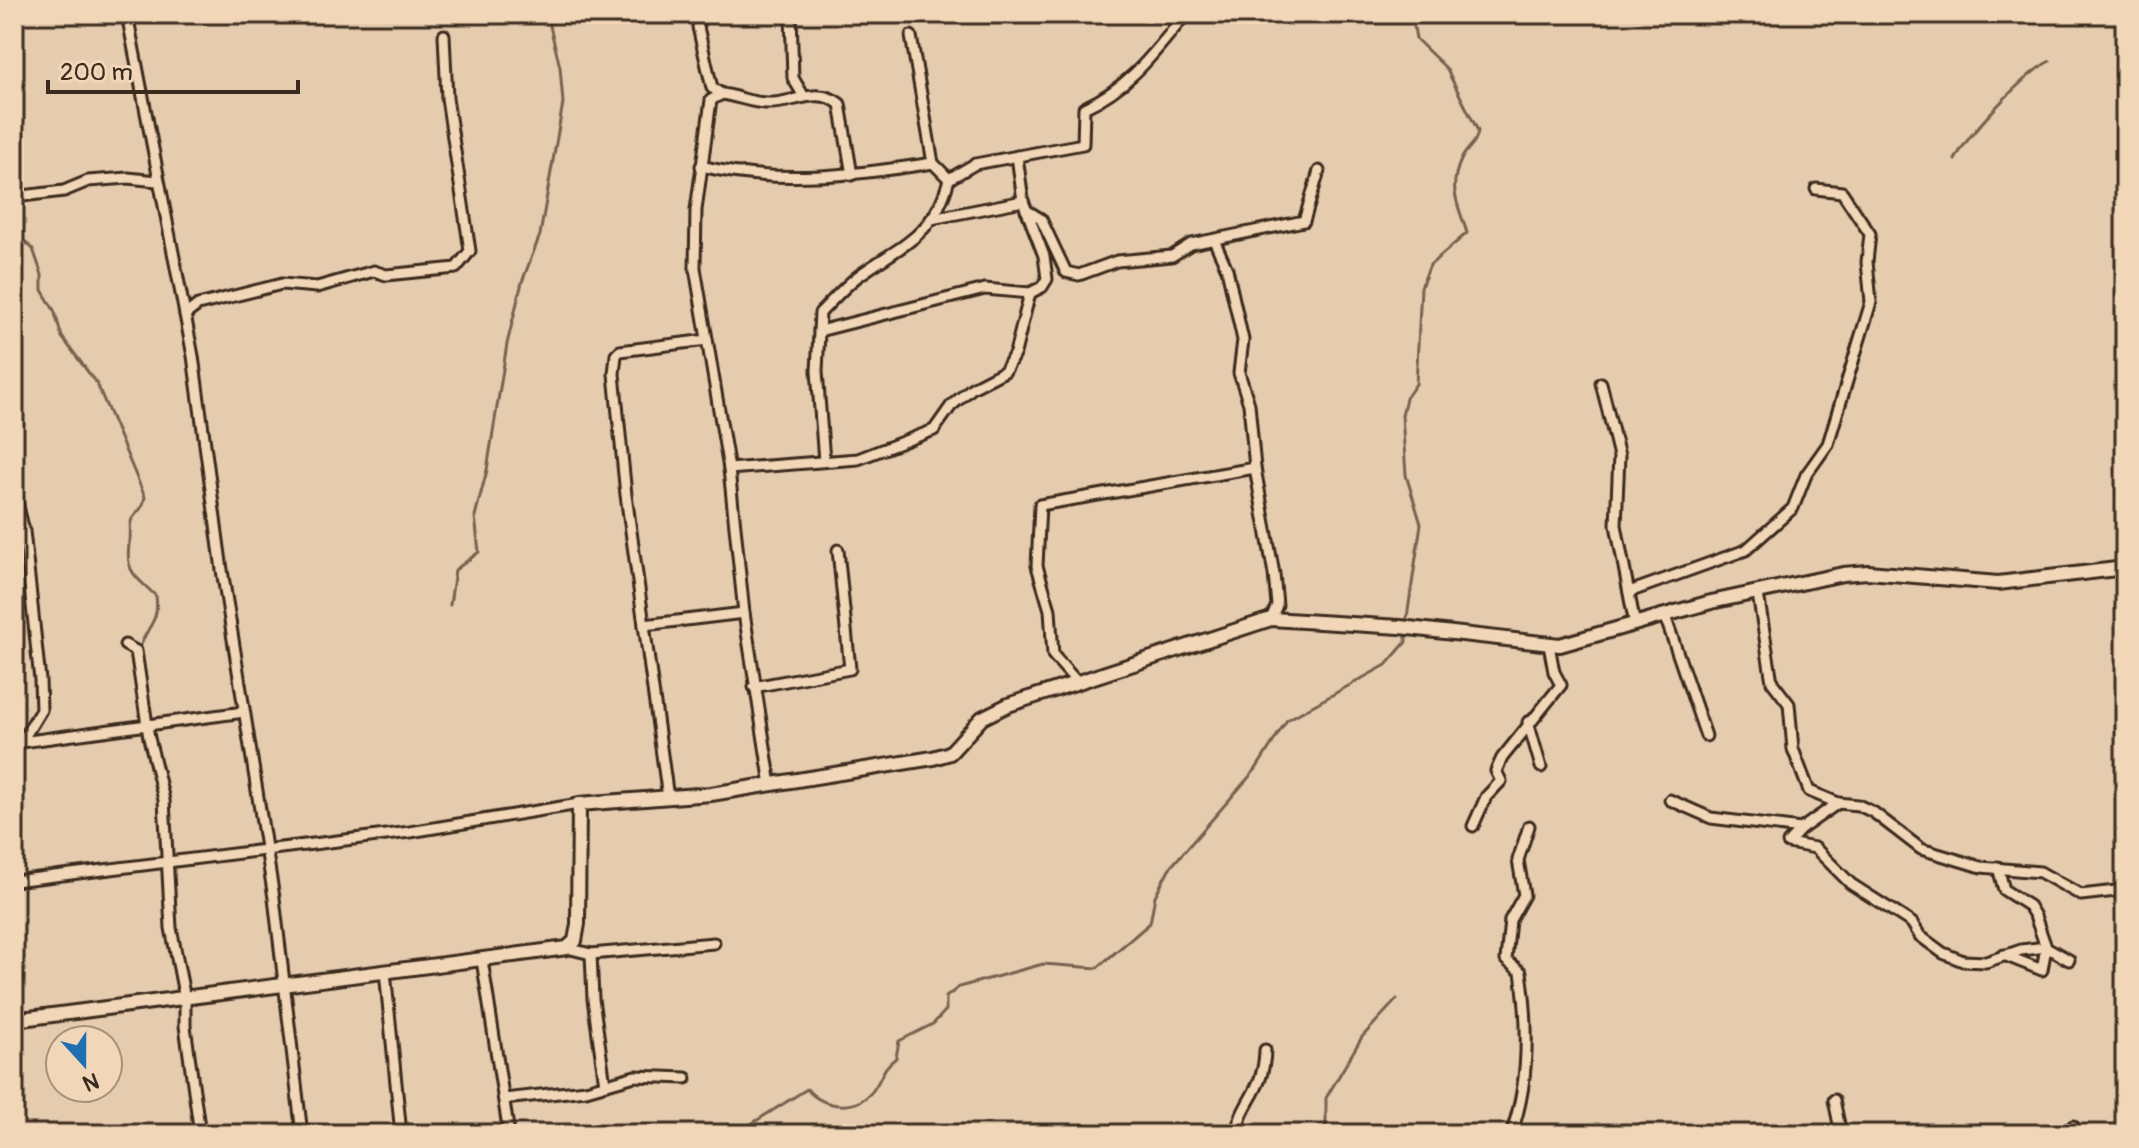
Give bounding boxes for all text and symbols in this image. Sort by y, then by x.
scale bar [48,44,298,94]
text: 200 m [60,58,133,87]
north arrow [44,1024,124,1104]
text: N [79,1066,103,1098]

